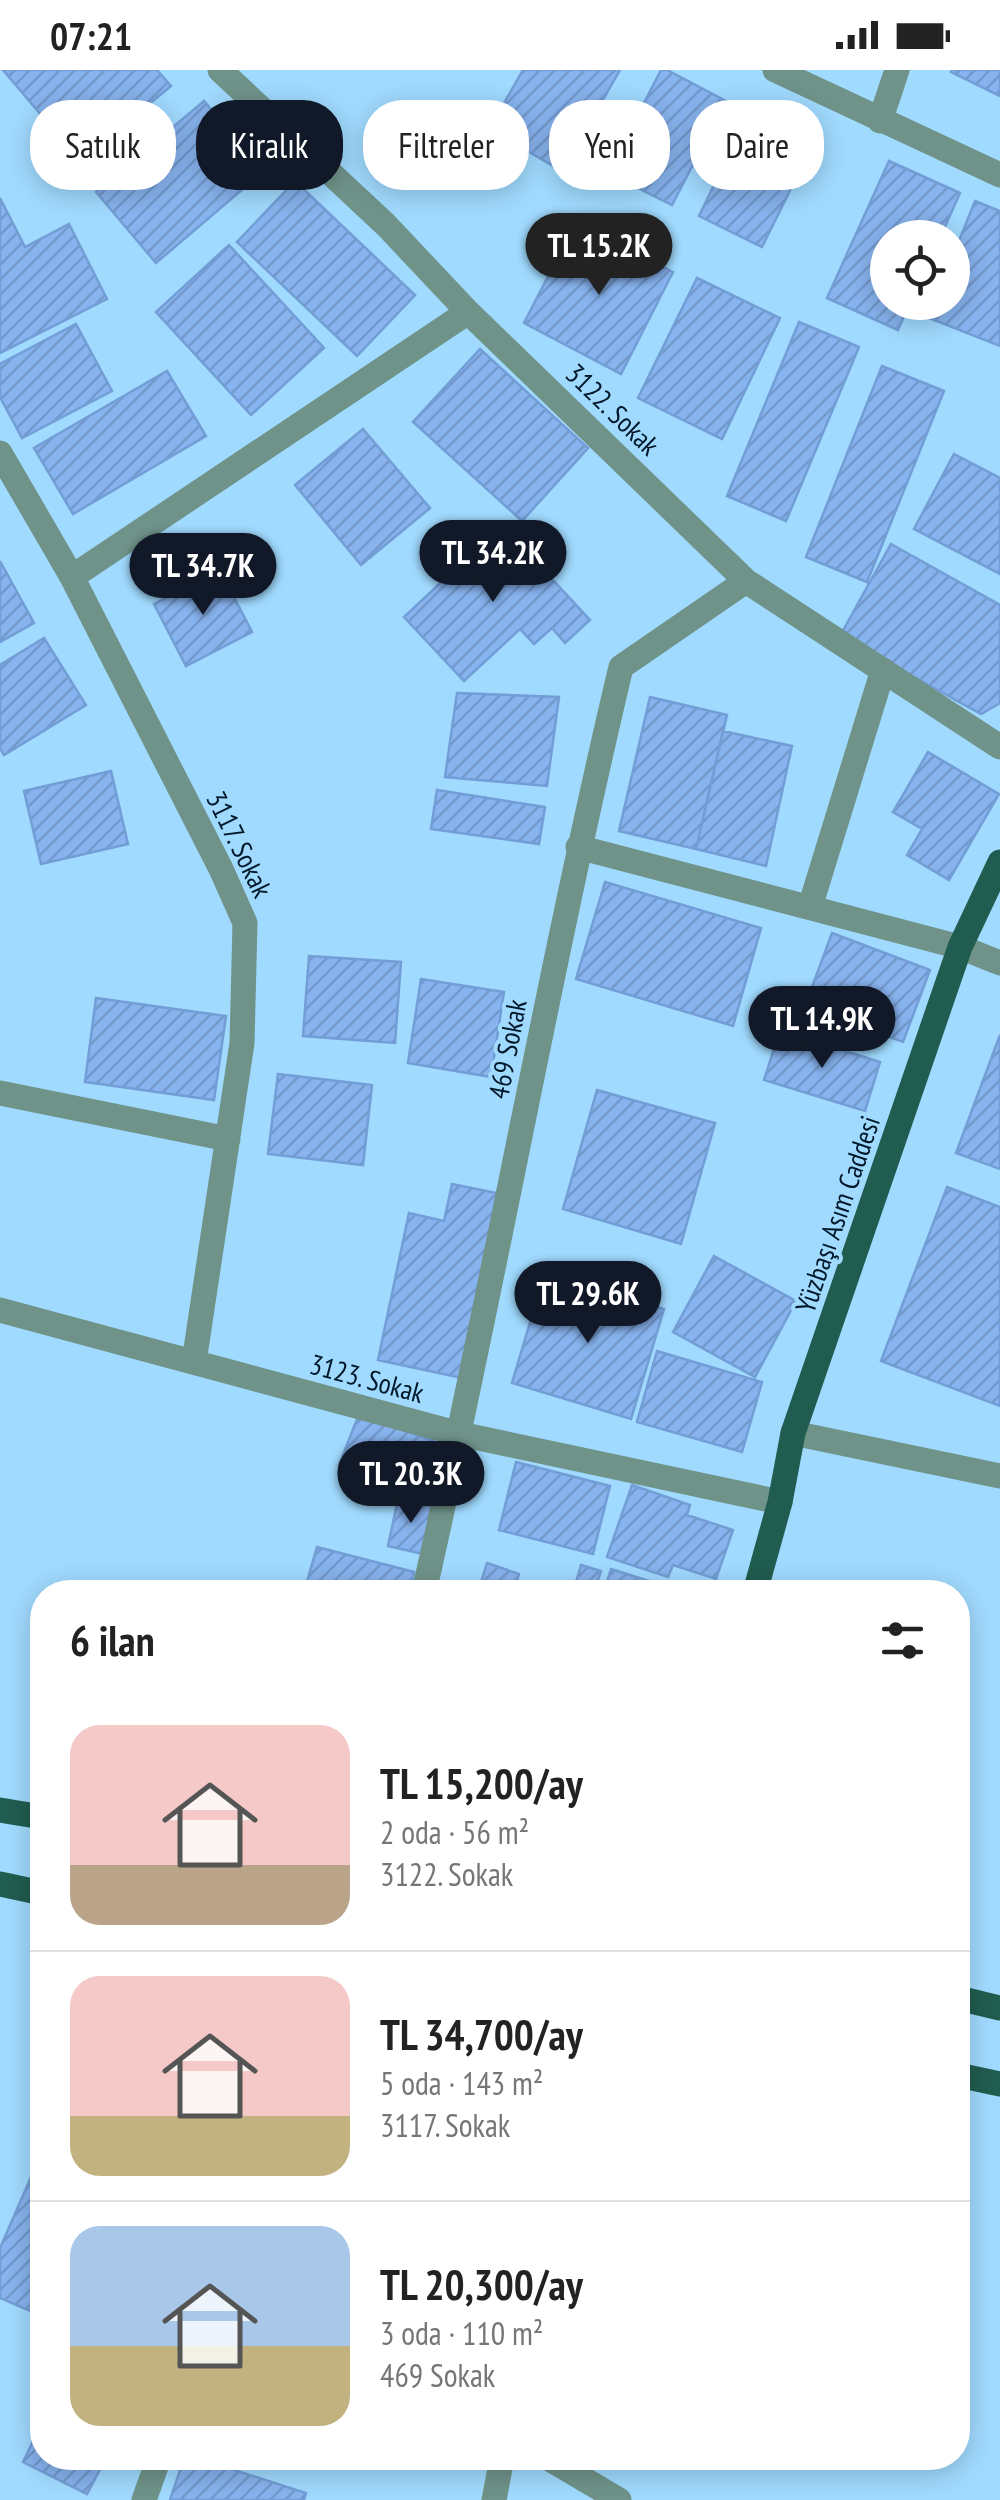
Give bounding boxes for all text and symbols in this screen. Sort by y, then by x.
text: 07:21 [50,11,132,60]
chip: Satılık [30,100,176,190]
chip: Kiralık [196,100,343,190]
chip: Filtreler [363,100,529,190]
chip: Yeni [549,100,670,190]
chip: Daire [690,100,824,190]
pin: TL 15.2K [496,213,702,298]
map controls [870,220,970,320]
button: locate [870,220,970,320]
text: TL 15.2K [547,224,651,266]
street label: 3122. Sokak [558,355,668,463]
pin: TL 34.2K [390,520,596,605]
text: TL 34.2K [441,531,545,573]
pin: TL 34.7K [100,533,306,618]
text: TL 34.7K [151,544,255,586]
street label: 3117. Sokak [198,785,282,903]
pin: TL 14.9K [719,986,925,1071]
street label: 469 Sokak [479,996,535,1102]
text: TL 14.9K [770,997,874,1039]
street label: Yüzbaşı Asım Caddesi [786,1111,888,1317]
pin: TL 29.6K [485,1261,691,1346]
text: TL 29.6K [536,1272,640,1314]
street label: 3123. Sokak [306,1345,428,1411]
pin: TL 20.3K [308,1441,514,1526]
text: TL 20.3K [359,1452,463,1494]
text: 6 ilan [70,1613,155,1668]
icon: filters [875,1613,930,1668]
text: TL 15,200/ay [380,1756,583,1811]
icon: home [150,1765,270,1885]
text: 2 oda · 56 m² [380,1811,529,1853]
text: 3122. Sokak [380,1853,513,1895]
text: TL 34,700/ay [380,2007,583,2062]
icon: home [150,2016,270,2136]
text: 5 oda · 143 m² [380,2062,543,2104]
text: 3117. Sokak [380,2104,510,2146]
text: TL 20,300/ay [380,2257,583,2312]
icon: home [150,2266,270,2386]
text: 3 oda · 110 m² [380,2312,543,2354]
text: 469 Sokak [380,2354,495,2396]

